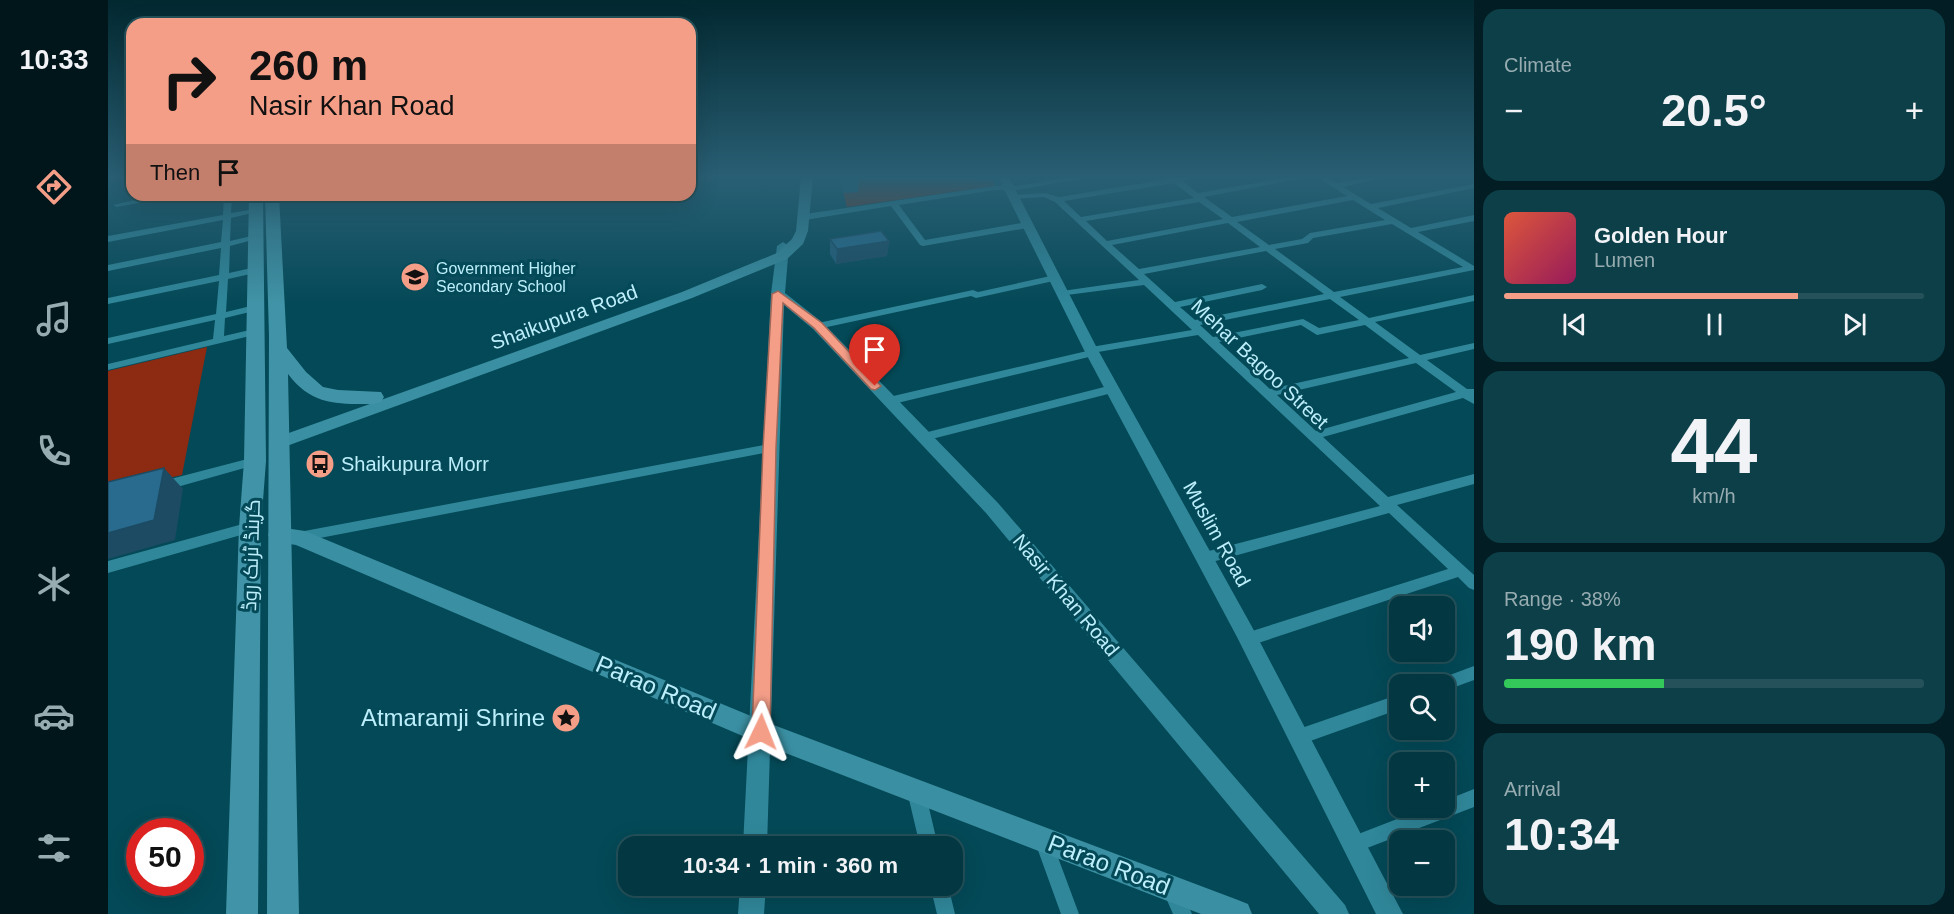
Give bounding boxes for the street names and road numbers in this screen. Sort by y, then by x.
street label: Shaikupura Road [488,280,640,354]
street label: Mehar Bagoo Street [1187,295,1333,433]
street label: Muslim Road [1179,478,1255,590]
street label: گرینڈ ٹرنک روڈ [238,499,265,611]
street label: Nasir Khan Road [1009,530,1123,660]
street label: Parao Road [592,650,720,725]
street label: Parao Road [1045,829,1174,900]

